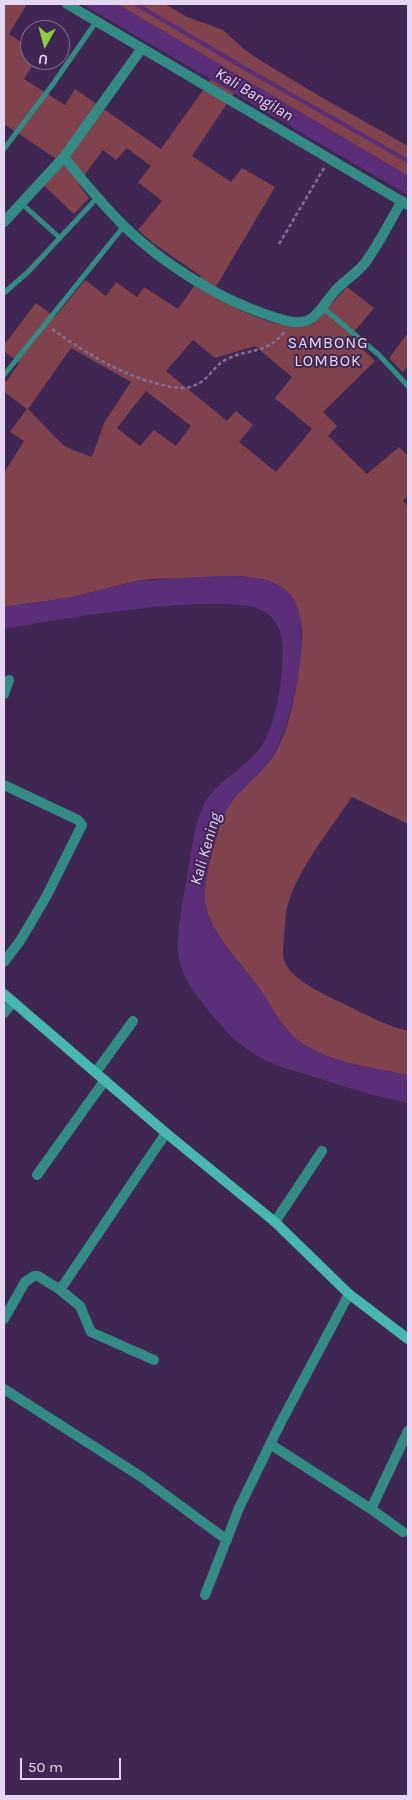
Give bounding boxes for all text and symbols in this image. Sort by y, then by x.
north arrow [20,20,70,70]
text: U [37,50,49,68]
water label: Kali Bangilan [212,64,296,126]
district label: SAMBONG LOMBOK [287,333,369,371]
water label: Kali Kening [186,811,226,887]
scale bar [22,1748,124,1780]
text: 50 m [28,1758,63,1776]

